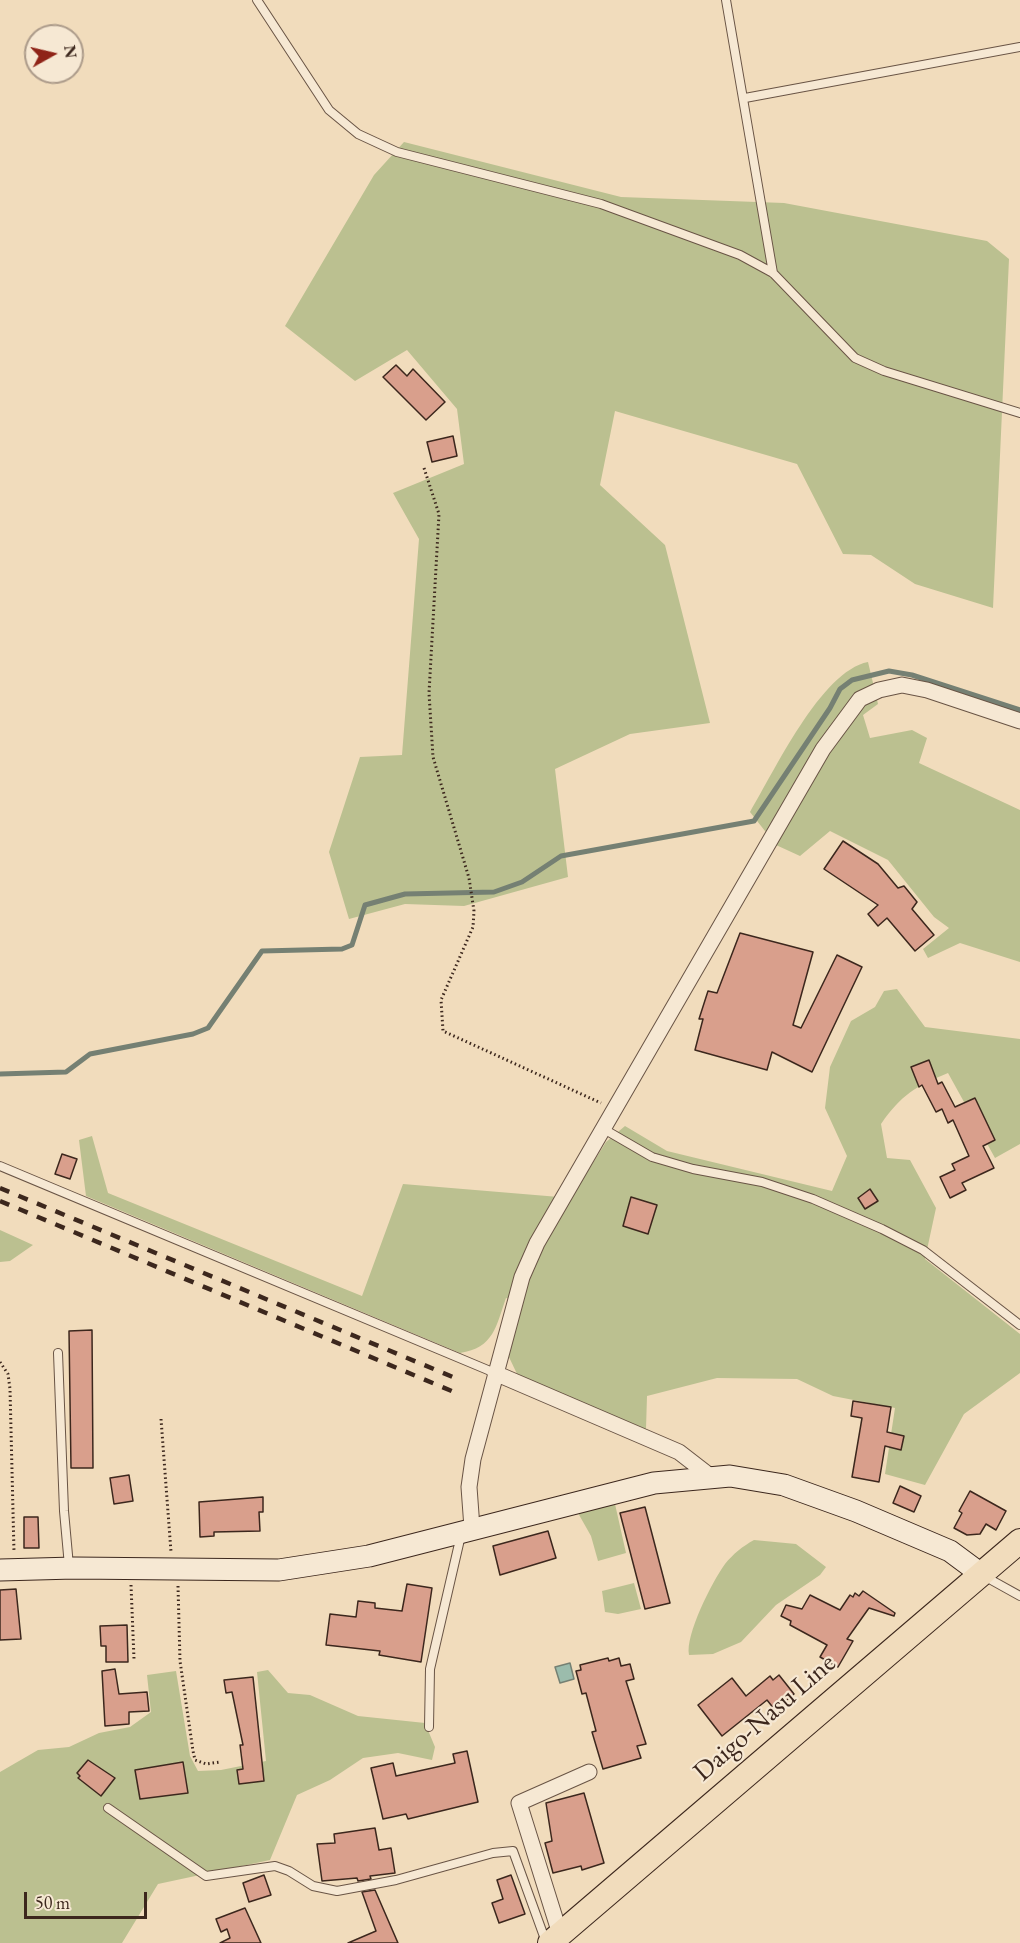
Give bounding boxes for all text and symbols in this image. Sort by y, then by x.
north arrow [24,24,84,84]
text: N [59,44,82,60]
street label: Daigo-Nasu Line [687,1647,843,1789]
scale bar [27,1880,150,1918]
text: 50 m [35,1891,70,1914]

